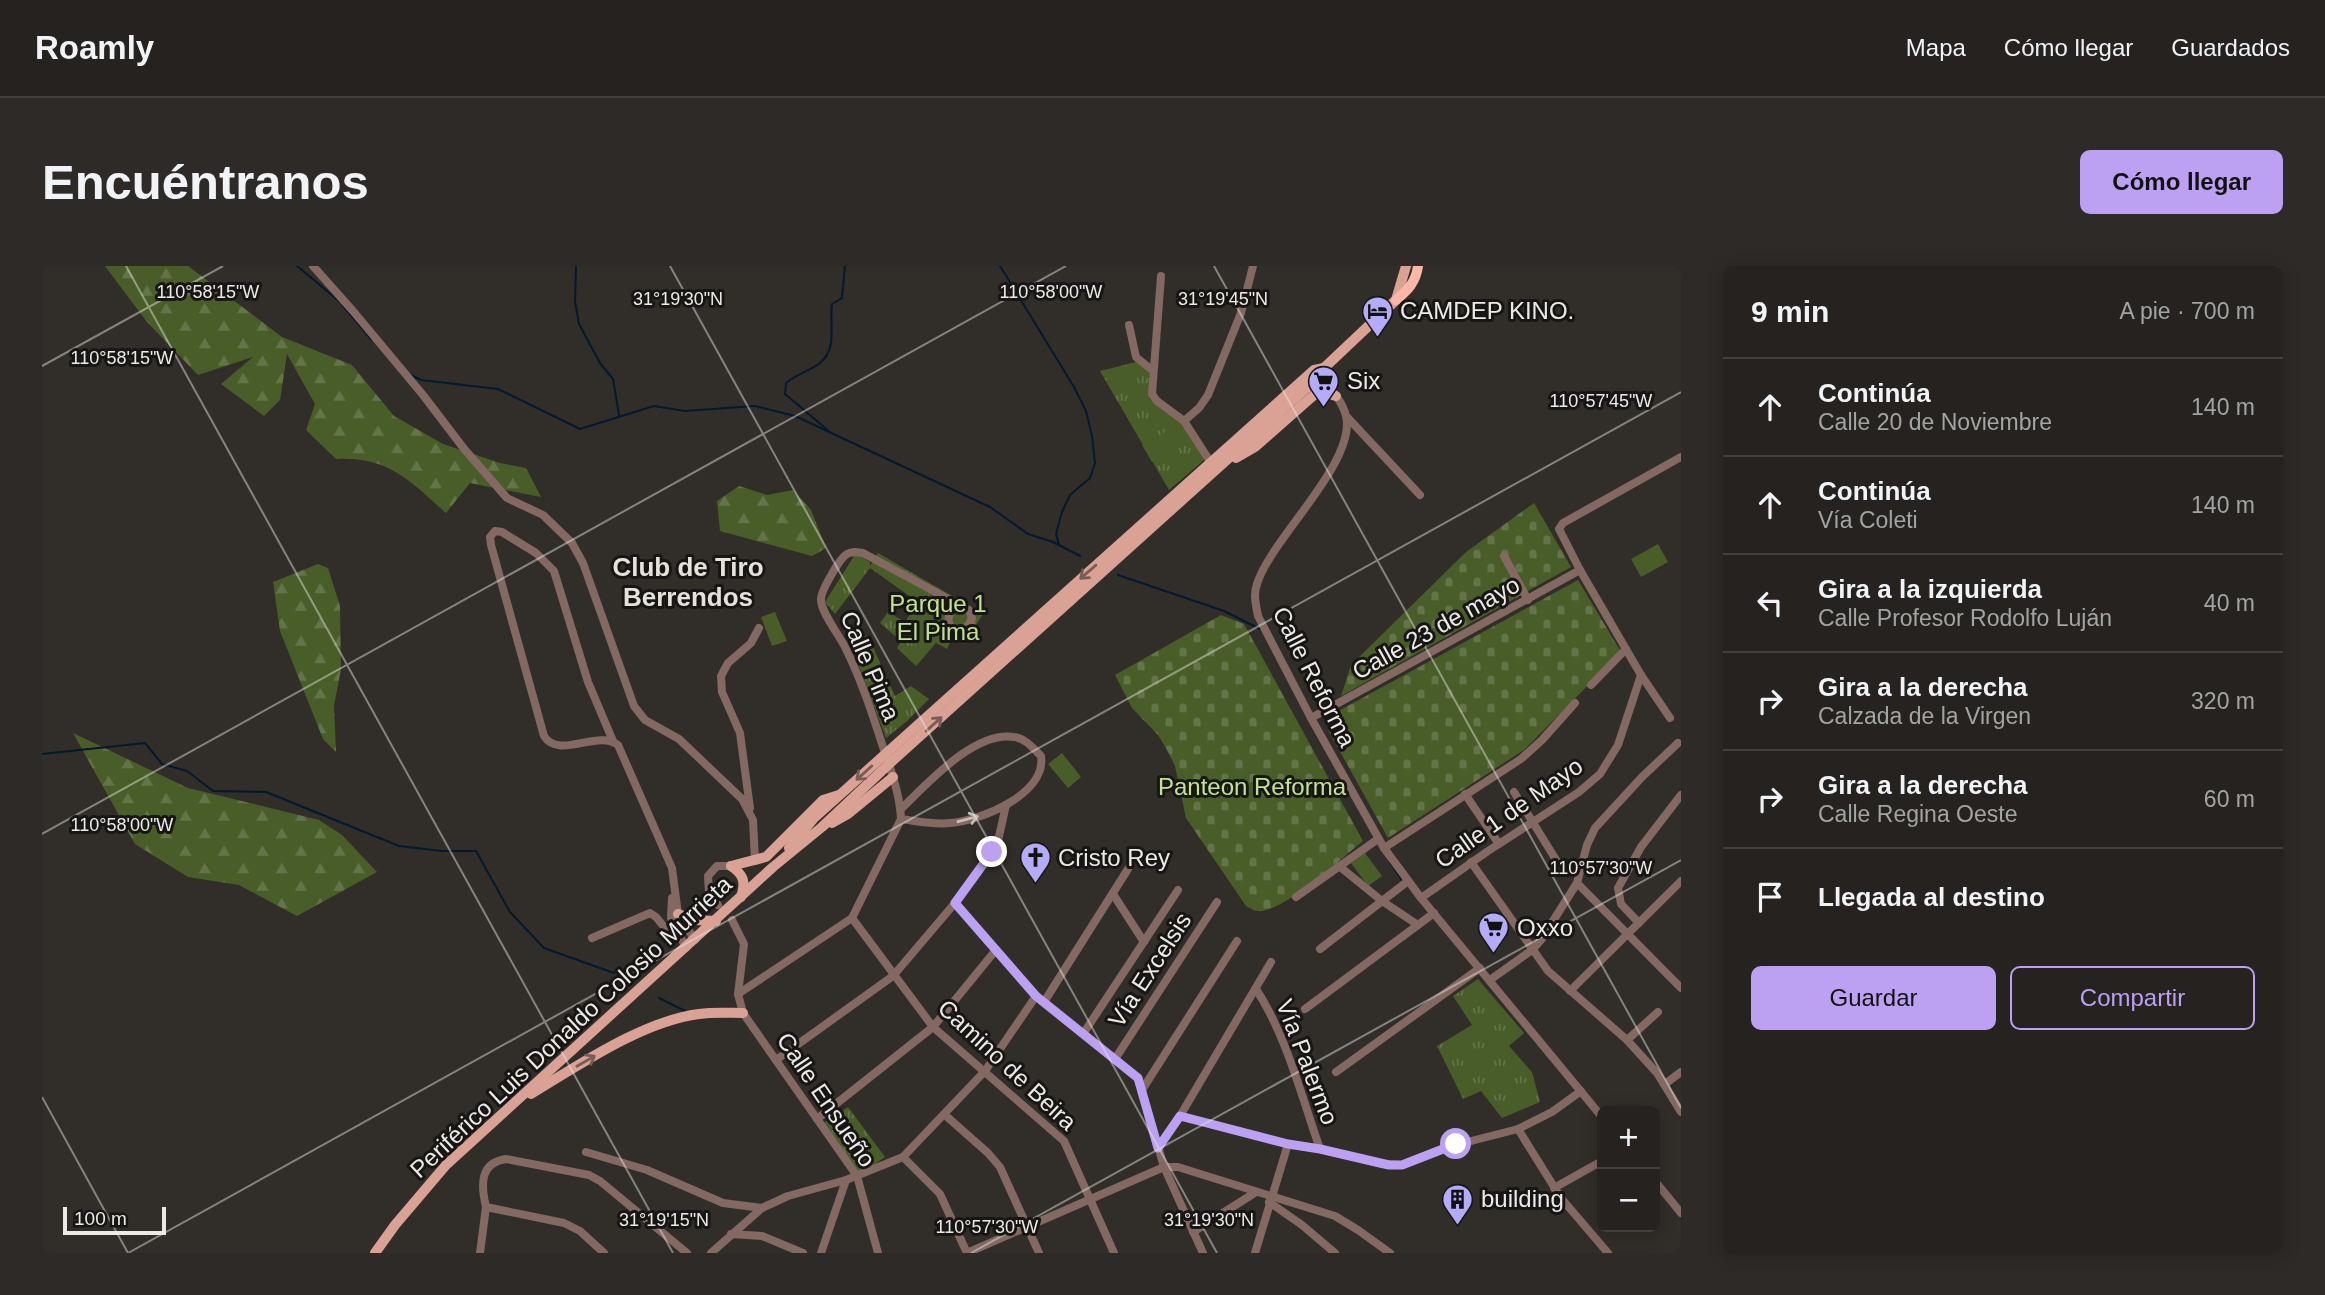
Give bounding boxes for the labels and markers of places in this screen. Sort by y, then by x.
hotel icon: CAMDEP KINO. [1360,294,1394,338]
place label: CAMDEP KINO. [1400,297,1574,324]
supermarket icon: Six [1307,364,1341,408]
place label: Six [1347,367,1380,394]
church icon: Cristo Rey [1018,841,1052,885]
place label: Cristo Rey [1058,844,1170,871]
supermarket icon: Oxxo [1477,911,1511,955]
place label: Oxxo [1517,914,1573,941]
building icon: building [1441,1182,1475,1226]
place label: building [1481,1185,1564,1212]

